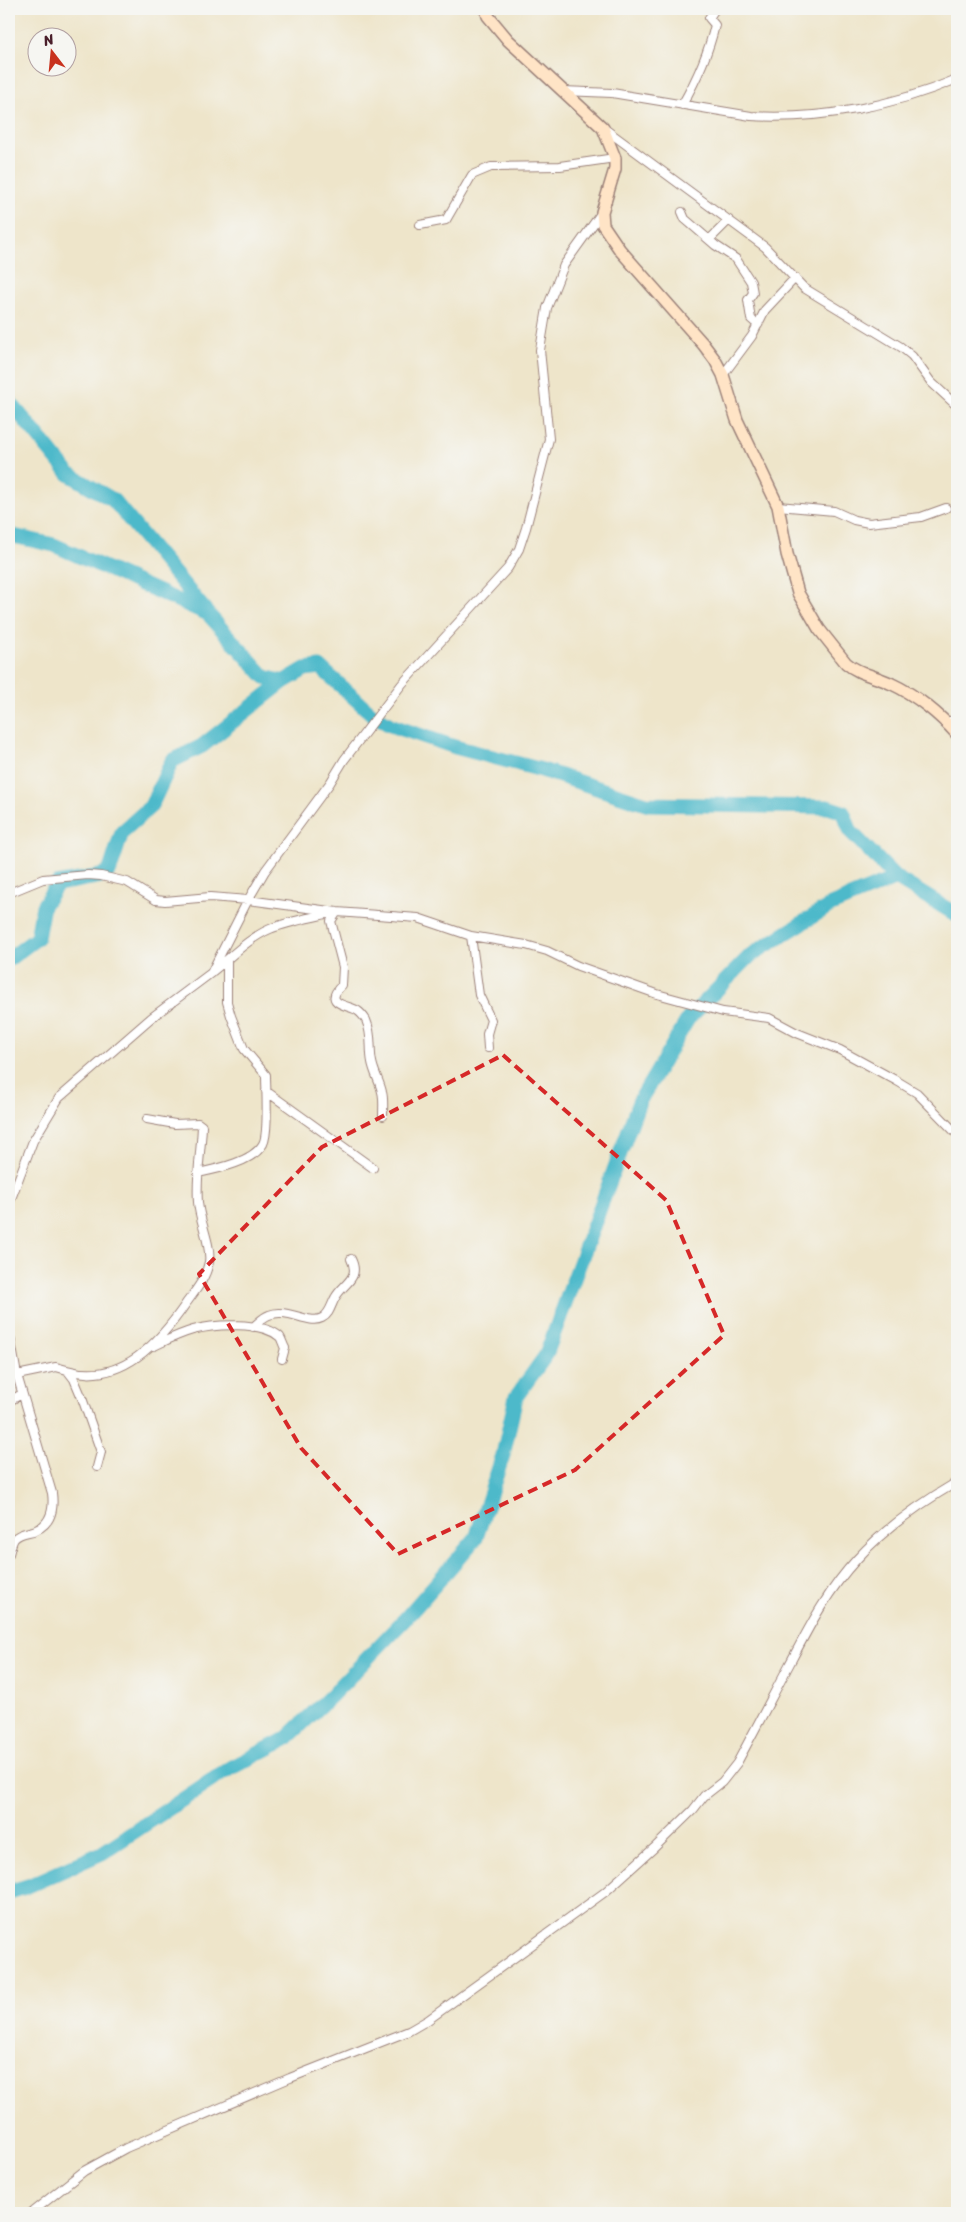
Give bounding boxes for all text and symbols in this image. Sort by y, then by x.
text: N [39,27,57,54]
north arrow [28,28,78,78]

